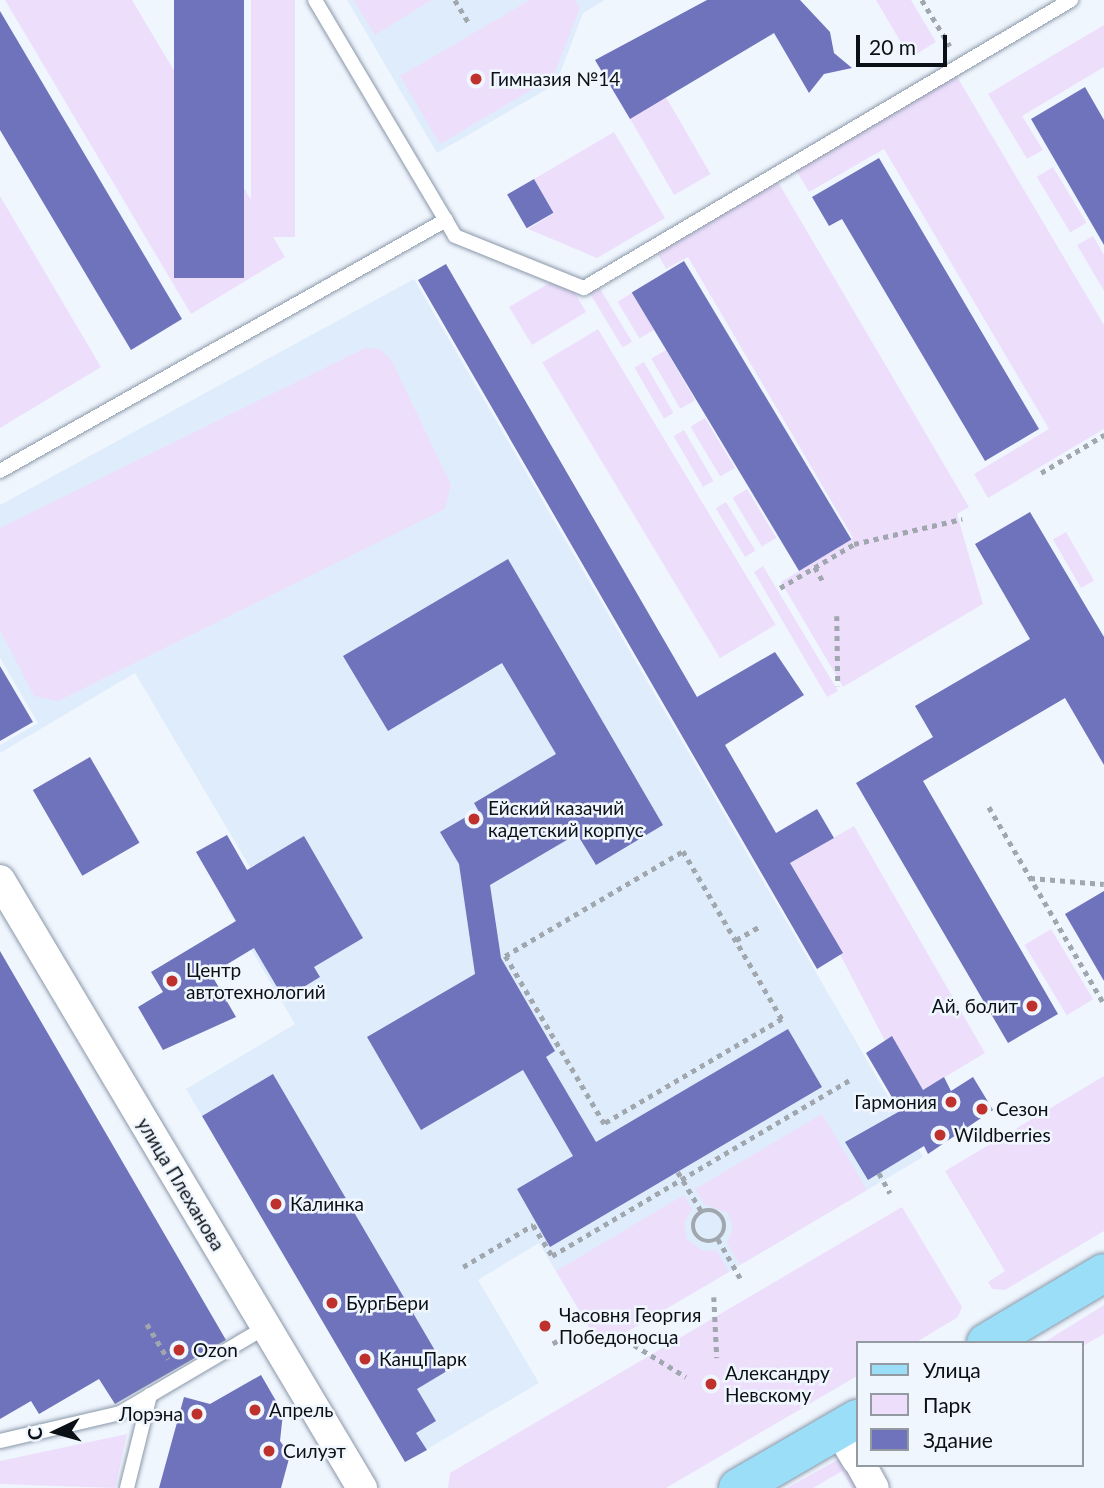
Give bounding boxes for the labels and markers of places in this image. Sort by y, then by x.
place label: Гимназия №14 [490,68,620,90]
marker: Гимназия №14 [468,71,484,87]
place label: Ейский казачий кадетский корпус [488,797,644,841]
marker: Ейский казачий кадетский корпус [466,811,482,827]
place label: Центр автотехнологий [186,959,326,1003]
marker: Центр автотехнологий [164,973,180,989]
place label: Ай, болит [932,995,1018,1017]
marker: Ай, болит [1024,998,1040,1014]
place label: Гармония [854,1091,937,1113]
marker: Гармония [943,1094,959,1110]
place label: Сезон [996,1098,1049,1120]
marker: Сезон [974,1101,990,1117]
place label: Wildberries [954,1124,1051,1146]
marker: Wildberries [932,1127,948,1143]
place label: Калинка [290,1193,364,1215]
marker: Калинка [268,1196,284,1212]
place label: БургБери [346,1292,429,1314]
marker: БургБери [324,1295,340,1311]
place label: Часовня Георгия Победоносца [559,1304,701,1348]
marker: Часовня Георгия Победоносца [537,1318,553,1334]
place label: Ozon [193,1339,238,1361]
marker: Ozon [171,1342,187,1358]
place label: КанцПарк [379,1348,467,1370]
marker: КанцПарк [357,1351,373,1367]
place label: Александру Невскому [725,1362,830,1406]
marker: Александру Невскому [703,1376,719,1392]
place label: Апрель [269,1399,333,1421]
marker: Апрель [247,1402,263,1418]
place label: Лорэна [119,1403,183,1425]
marker: Лорэна [189,1406,205,1422]
place label: Силуэт [283,1440,346,1462]
marker: Силуэт [261,1443,277,1459]

